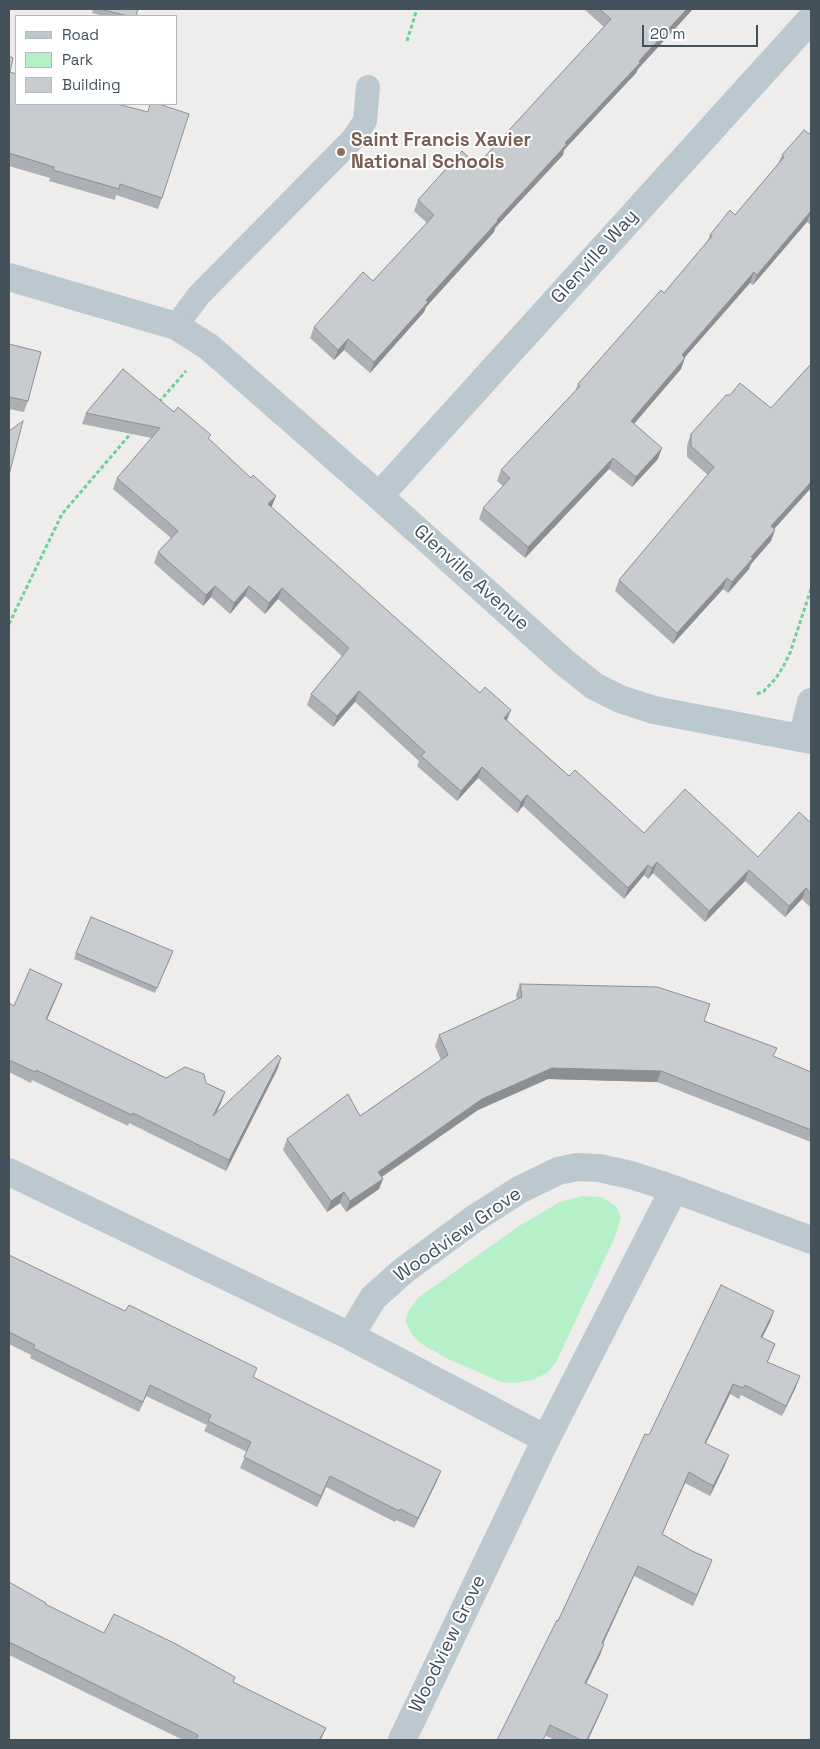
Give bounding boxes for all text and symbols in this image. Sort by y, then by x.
legend [15,15,178,105]
scale bar [645,15,761,47]
text: 20 m [650,24,685,43]
text: Road [62,25,99,44]
text: Park [62,50,93,69]
text: Building [62,75,121,94]
place label: Saint Francis Xavier National Schools [351,130,531,174]
marker: Saint Francis Xavier National Schools [335,146,347,158]
street label: Glenville Way [547,205,643,309]
street label: Glenville Avenue [409,520,533,636]
street label: Woodview Grove [390,1183,526,1287]
street label: Woodview Grove [405,1572,491,1716]

